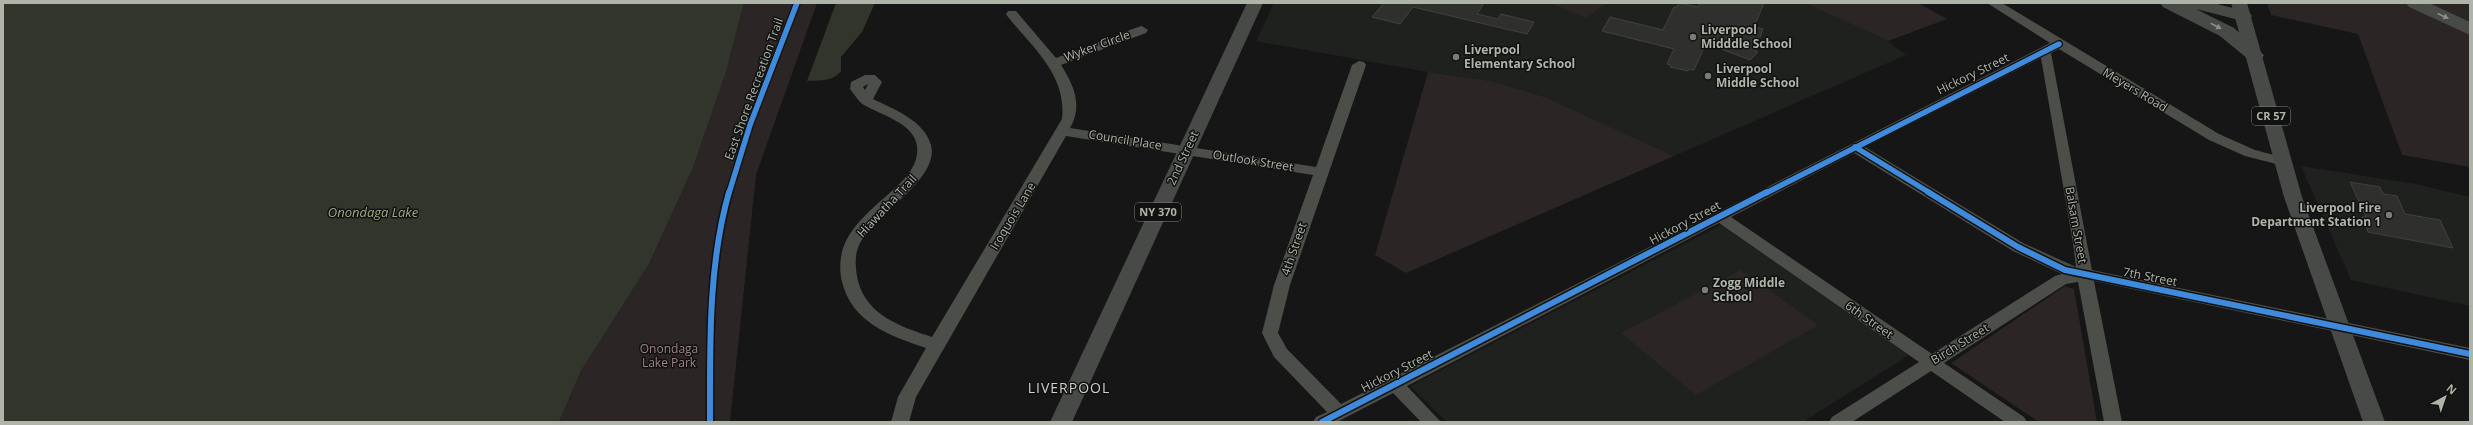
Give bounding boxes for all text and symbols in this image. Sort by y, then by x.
one-way arrow [2437,13,2448,19]
street label: East Shore Recreation Trail [720,16,787,162]
place label: Liverpool Midddle School [1701,21,1792,52]
one-way arrow [2210,23,2222,29]
street label: Wyker Circle [1061,26,1132,65]
marker: Liverpool Midddle School [1688,32,1698,42]
place label: Liverpool Elementary School [1464,41,1575,72]
street label: Hickory Street [1934,49,2012,98]
marker: Liverpool Elementary School [1451,52,1461,62]
place label: Liverpool Middle School [1716,60,1799,91]
street label: Meyers Road [2100,64,2171,116]
marker: Liverpool Middle School [1703,71,1713,81]
road number: CR 57 [2252,107,2290,125]
street label: Council Place [1087,125,1163,154]
street label: 2nd Street [1163,128,1203,188]
street label: Outlook Street [1212,146,1295,175]
street label: Hiawatha Trail [853,171,920,241]
street label: Iroquois Lane [986,178,1040,253]
street label: Balsam Street [2061,185,2092,265]
street label: Hickory Street [1646,197,1724,249]
place label: Liverpool Fire Department Station 1 [2251,199,2381,230]
water label: Onondaga Lake [328,203,419,221]
road number: NY 370 [1135,203,1181,221]
marker: Liverpool Fire Department Station 1 [2384,210,2394,220]
street label: 4th Street [1277,220,1311,278]
street label: 7th Street [2121,263,2179,290]
place label: Zogg Middle School [1713,274,1785,305]
marker: Zogg Middle School [1700,285,1710,295]
street label: 6th Street [1842,297,1897,342]
street label: Birch Street [1927,319,1992,368]
park label: Onondaga Lake Park [640,340,698,371]
street label: Hickory Street [1358,345,1436,396]
north arrow [2425,377,2465,417]
district label: LIVERPOOL [1028,378,1110,397]
text: N [2443,380,2460,398]

